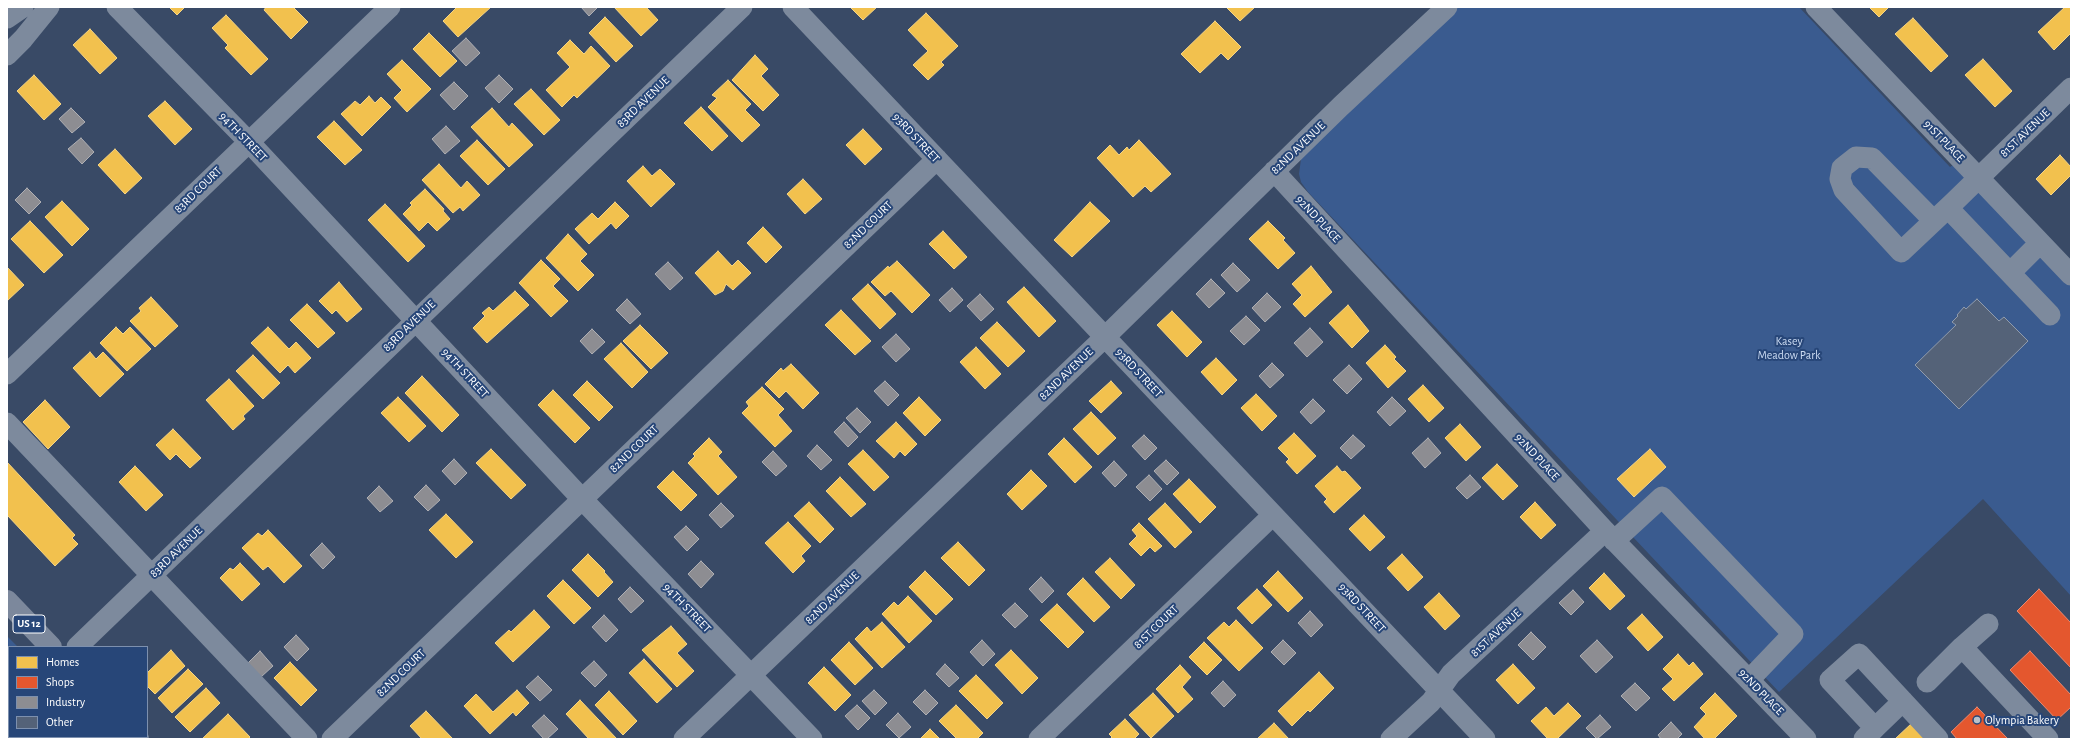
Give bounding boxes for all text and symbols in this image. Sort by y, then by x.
street label: 83RD AVENUE [614,73,672,131]
street label: 81ST AVENUE [1997,106,2053,160]
street label: 94TH STREET [216,109,270,165]
street label: 93RD STREET [889,110,943,166]
street label: 91ST PLACE [1920,117,1968,165]
street label: 82ND AVENUE [1268,119,1328,177]
street label: 83RD COURT [171,164,225,216]
street label: 92ND PLACE [1293,192,1343,246]
street label: 82ND COURT [841,198,895,252]
street label: 83RD AVENUE [380,297,438,355]
park label: Kasey Meadow Park [1757,334,1821,362]
street label: 94TH STREET [438,345,492,401]
street label: 82ND AVENUE [1036,345,1096,403]
street label: 93RD STREET [1112,345,1166,401]
street label: 82ND COURT [607,422,661,476]
street label: 92ND PLACE [1512,430,1562,484]
street label: 83RD AVENUE [147,523,205,581]
street label: 82ND AVENUE [802,569,862,627]
street label: 94TH STREET [660,580,714,636]
street label: 93RD STREET [1335,580,1389,636]
street label: 81ST COURT [1131,602,1181,652]
street label: 81ST AVENUE [1468,606,1524,660]
road number: US 12 [13,615,45,633]
legend [8,646,148,738]
street label: 82ND COURT [374,646,428,700]
text: Homes [46,656,79,668]
street label: 92ND PLACE [1735,666,1787,718]
text: Shops [46,676,74,688]
text: Industry [46,696,85,708]
place label: Olympia Bakery [1985,713,2059,727]
marker: Olympia Bakery [1972,715,1982,725]
text: Other [46,716,73,728]

